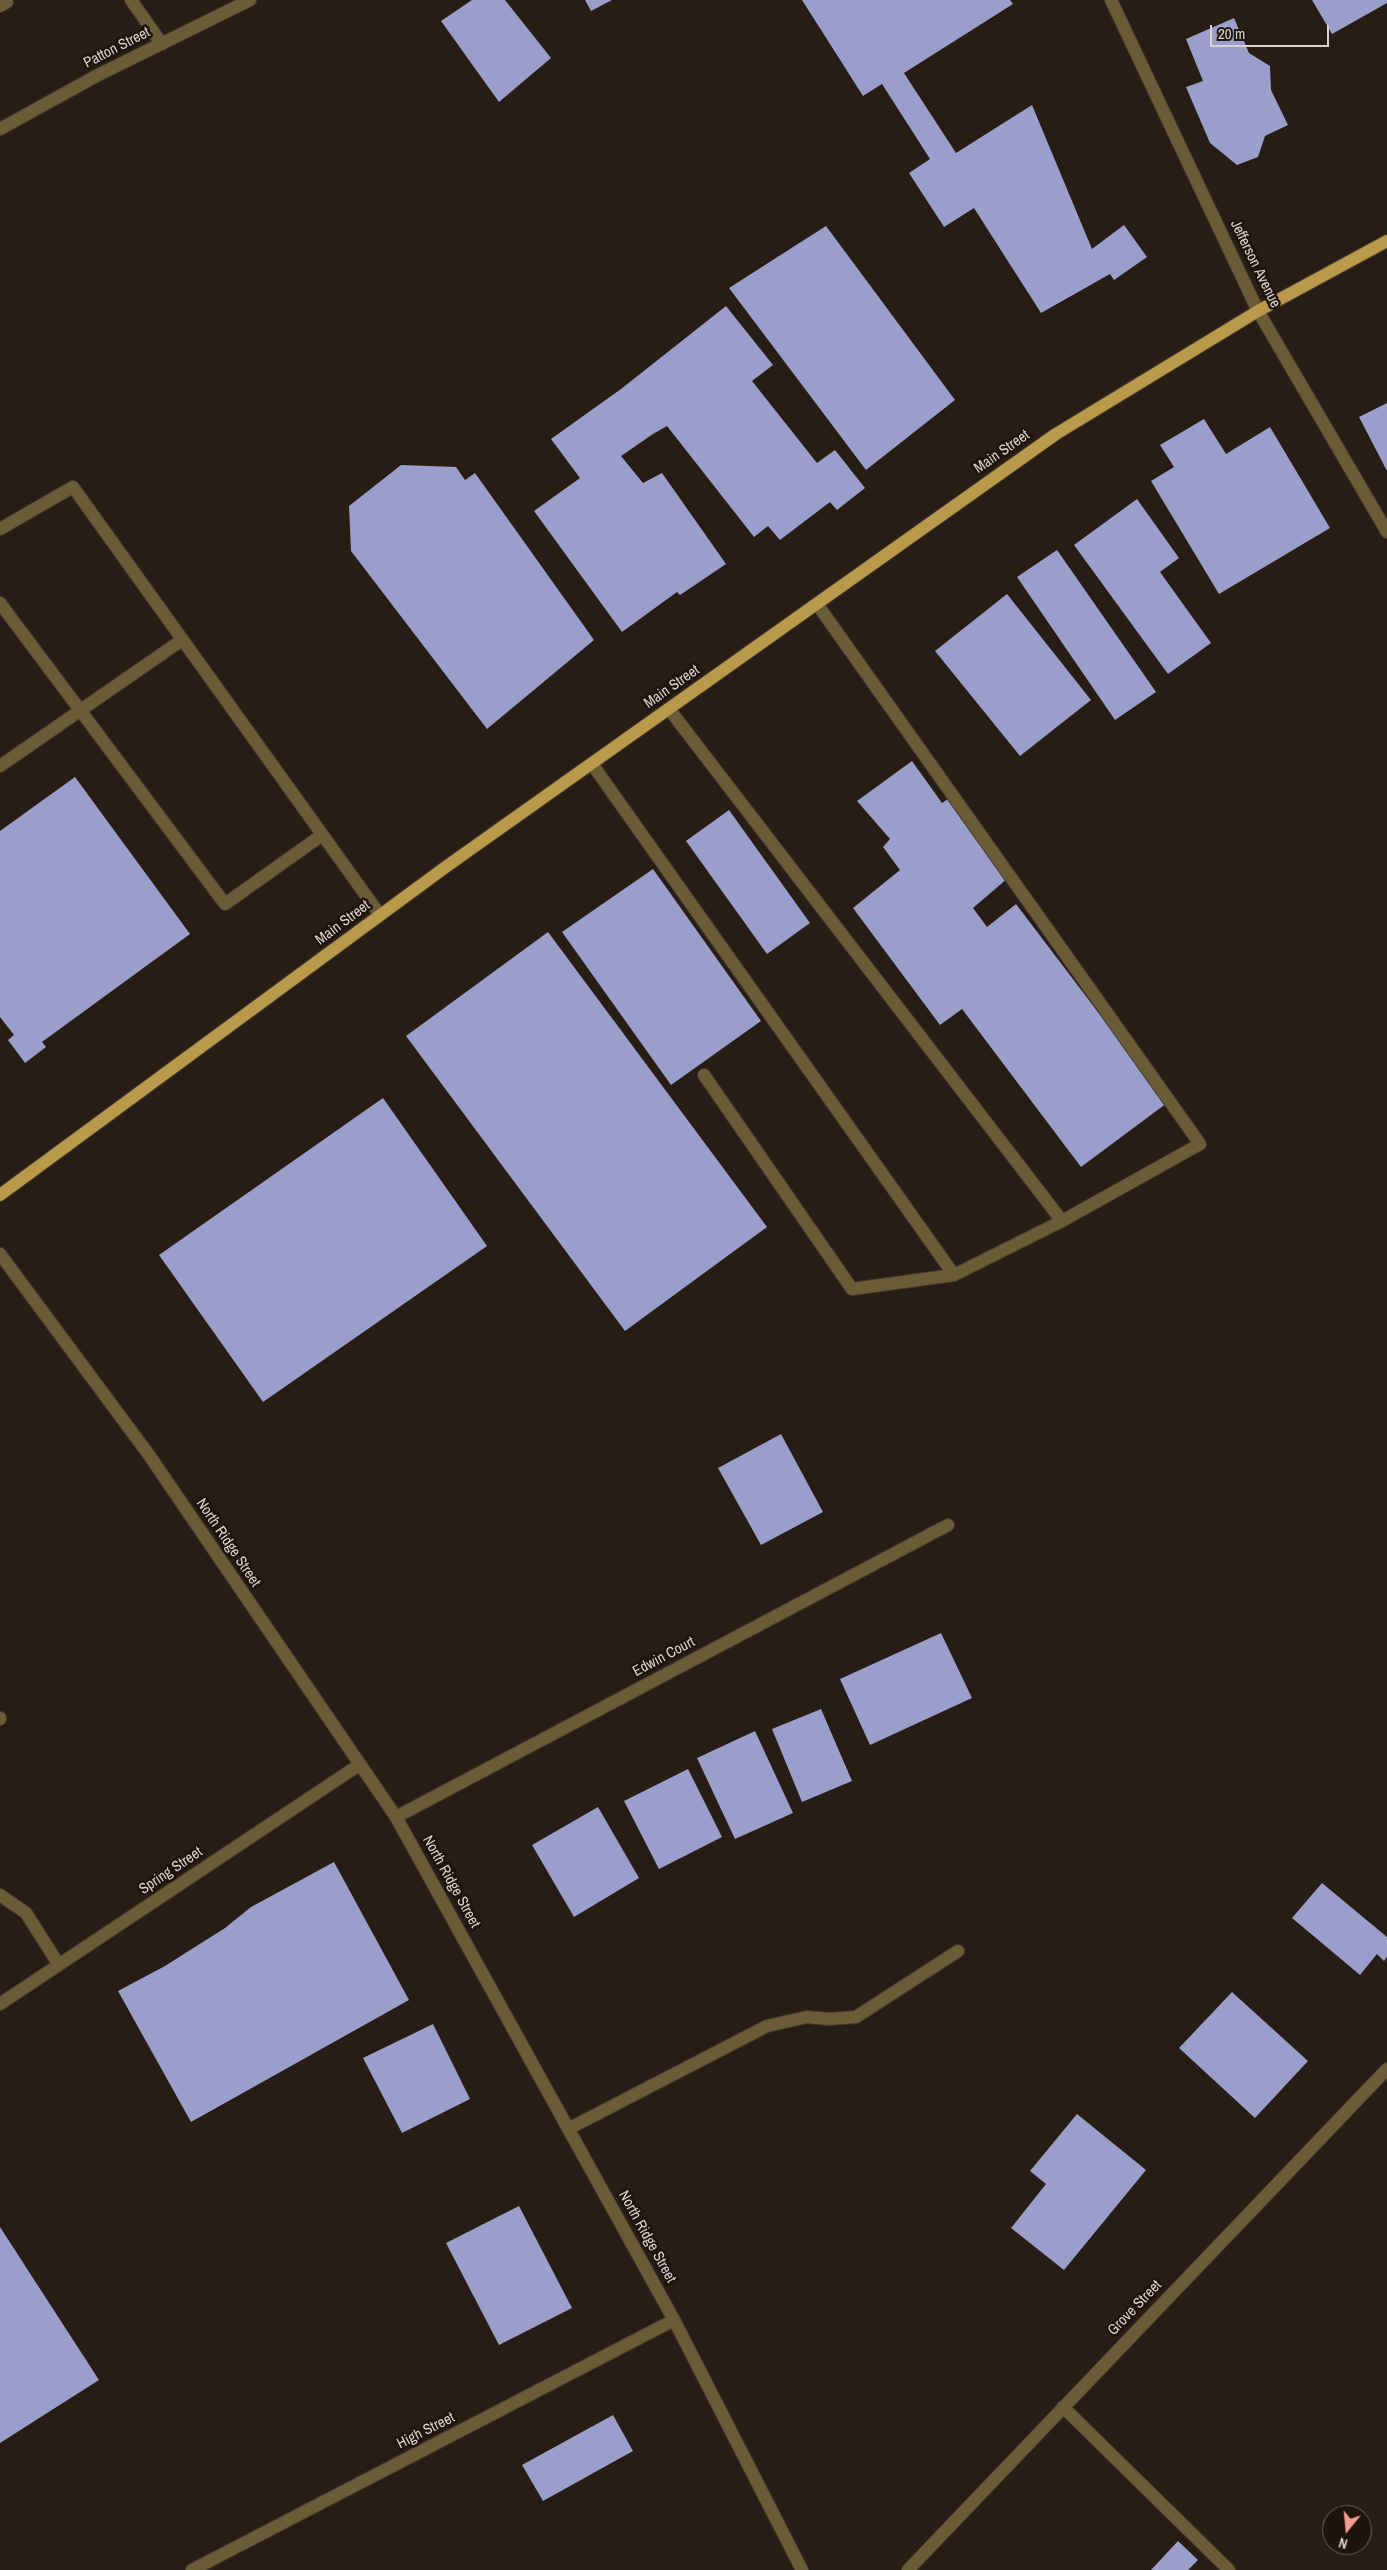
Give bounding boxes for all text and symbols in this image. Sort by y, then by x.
scale bar [1212,15,1331,47]
text: 20 m [1218,23,1245,44]
street label: Patton Street [81,24,153,72]
street label: Jefferson Avenue [1226,217,1284,311]
street label: Main Street [971,426,1033,478]
street label: Main Street [641,661,703,713]
street label: Main Street [312,897,374,949]
street label: North Ridge Street [192,1495,264,1591]
street label: Edwin Court [630,1633,698,1681]
street label: North Ridge Street [418,1833,484,1931]
street label: Spring Street [136,1843,206,1899]
street label: North Ridge Street [614,2188,680,2286]
street label: Grove Street [1104,2277,1166,2339]
street label: High Street [394,2409,458,2453]
north arrow [1322,2505,1372,2555]
text: N [1336,2534,1350,2553]

